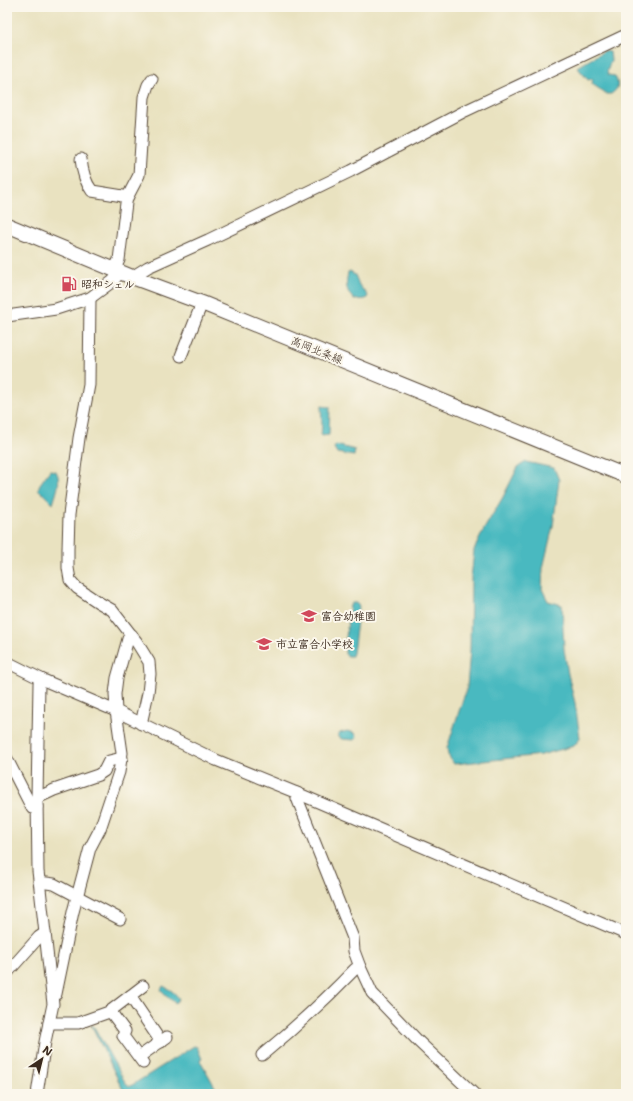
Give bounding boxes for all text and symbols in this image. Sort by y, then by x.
fuel station icon: 昭和シェル [60,275,78,293]
place label: 昭和シェル [81,277,135,292]
street label: 高岡北条線 [289,333,345,368]
school or university icon: 富合幼稚園 [300,607,318,625]
place label: 富合幼稚園 [321,609,376,624]
school or university icon: 市立富合小学校 [255,635,273,653]
place label: 市立富合小学校 [276,637,353,652]
north arrow [22,1039,62,1079]
text: N [40,1043,56,1060]

